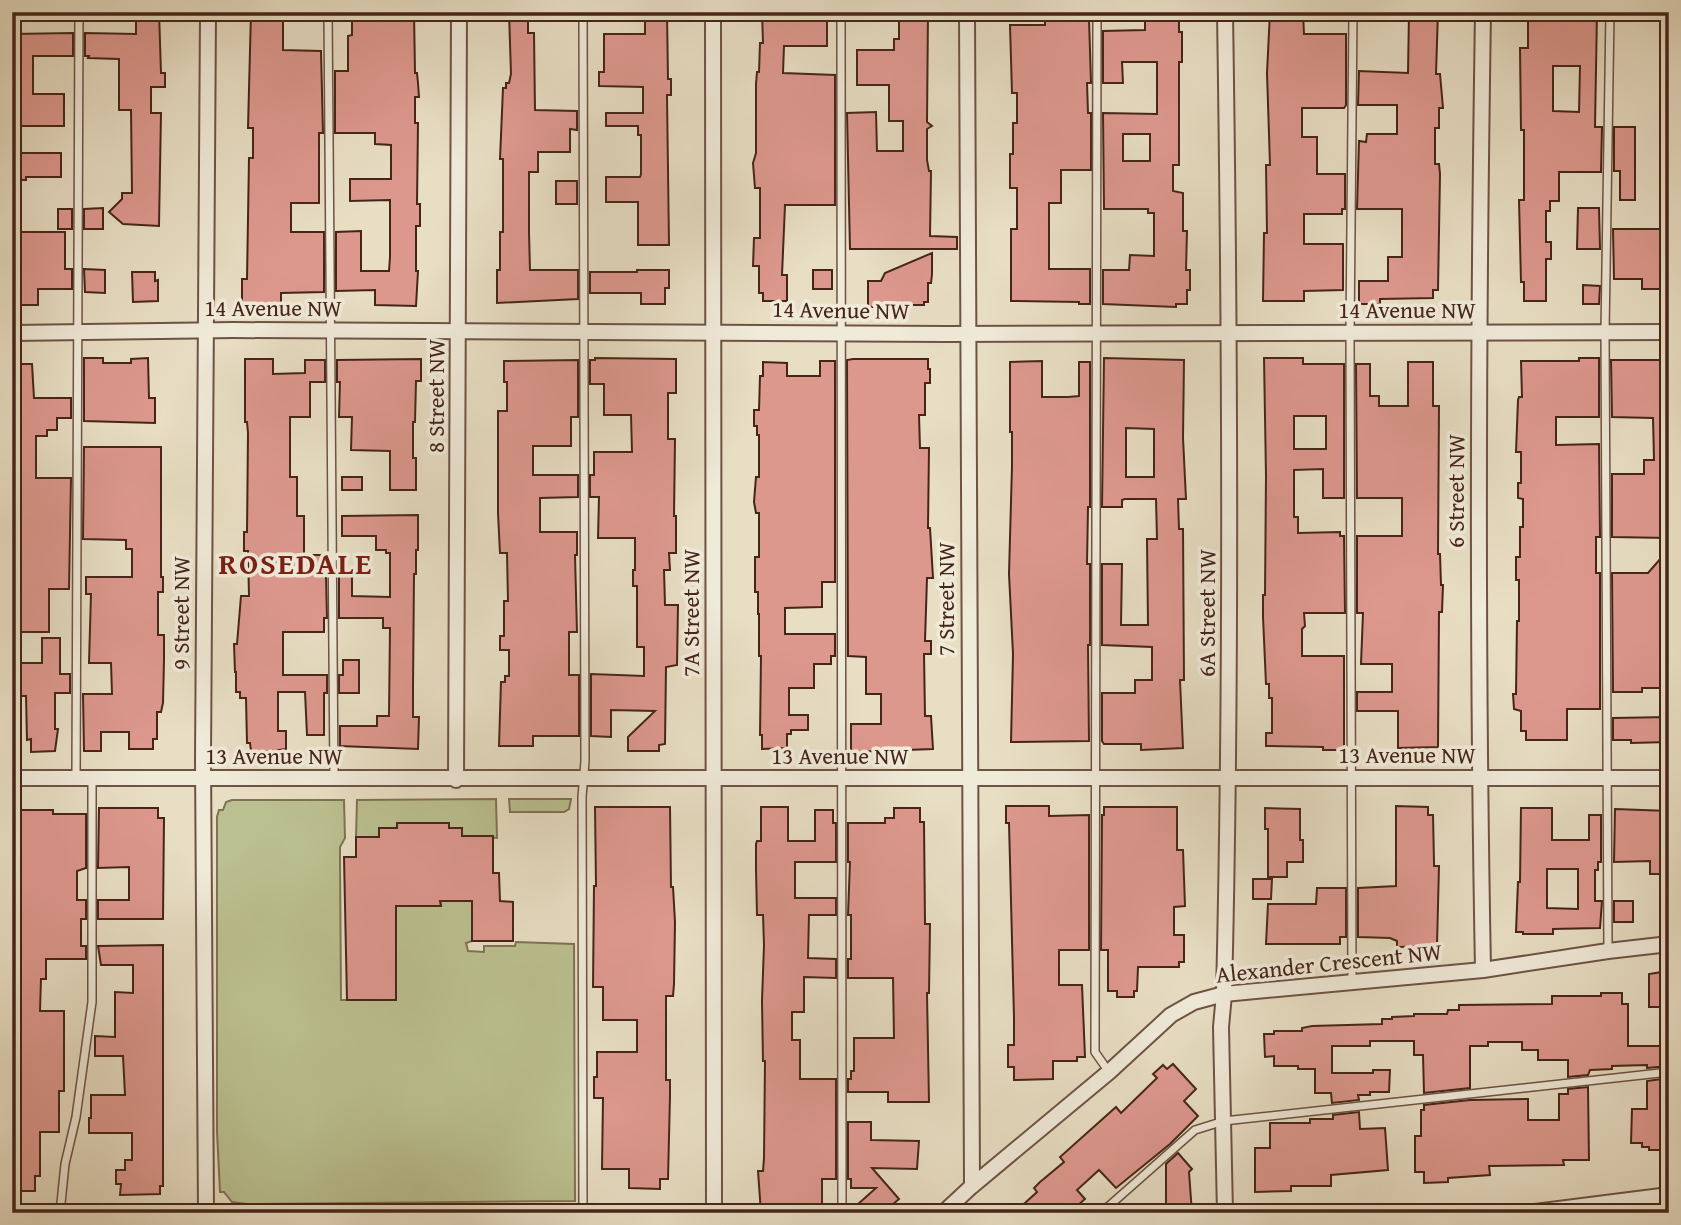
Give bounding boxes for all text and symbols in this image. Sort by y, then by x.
street label: 14 Avenue NW [204,291,342,324]
street label: 14 Avenue NW [772,292,911,327]
street label: 14 Avenue NW [1338,293,1476,326]
street label: 8 Street NW [419,339,452,453]
street label: 6 Street NW [1439,434,1472,548]
district label: ROSEDALE [219,541,373,585]
street label: 7 Street NW [929,542,962,656]
street label: 7A Street NW [674,549,707,677]
street label: 6A Street NW [1190,549,1223,677]
street label: 9 Street NW [164,556,197,670]
street label: 13 Avenue NW [1338,738,1476,771]
street label: 13 Avenue NW [205,739,343,772]
street label: 13 Avenue NW [771,739,909,772]
street label: Alexander Crescent NW [1214,934,1444,991]

